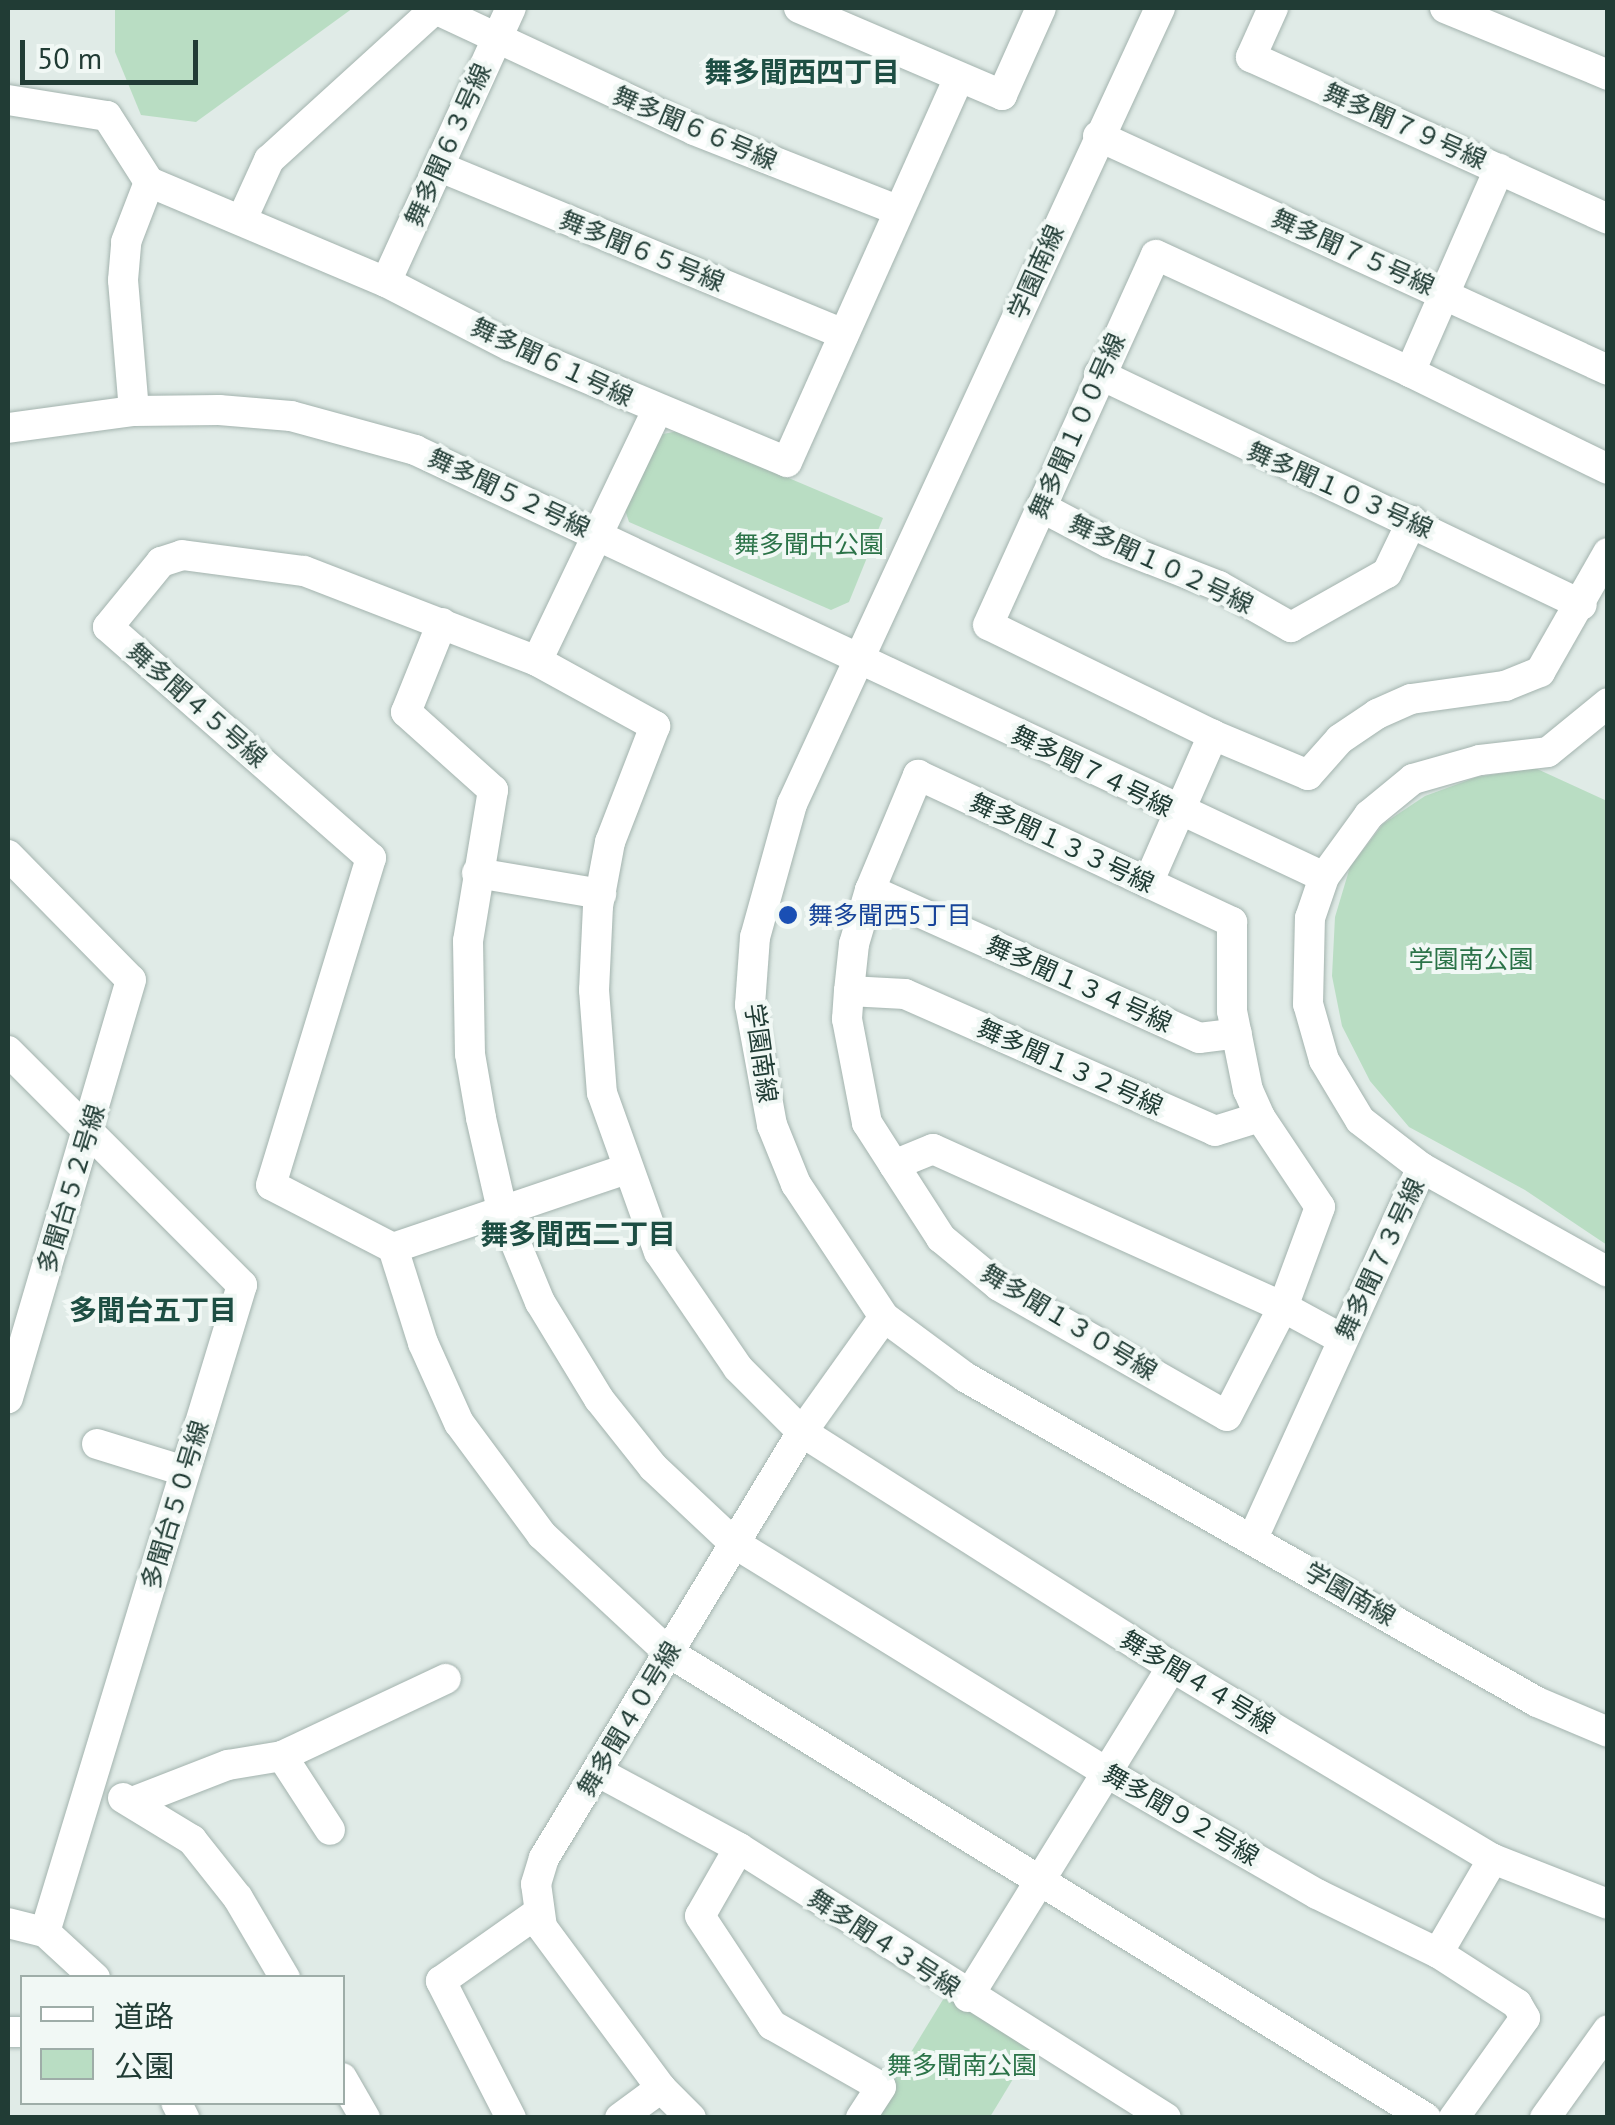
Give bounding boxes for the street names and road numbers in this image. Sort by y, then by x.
street label: 舞多聞６３号線 [399,59,497,231]
street label: 舞多聞７９号線 [1319,77,1491,175]
street label: 舞多聞６６号線 [609,80,781,176]
street label: 舞多聞７５号線 [1267,203,1439,301]
street label: 舞多聞６５号線 [555,204,729,298]
street label: 学園南線 [1002,220,1070,324]
street label: 舞多聞６１号線 [466,311,638,413]
street label: 舞多聞１００号線 [1023,329,1131,523]
street label: 舞多聞１０３号線 [1243,436,1437,544]
street label: 舞多聞５２号線 [423,442,595,544]
street label: 舞多聞１０２号線 [1064,508,1258,620]
street label: 舞多聞４５号線 [121,636,273,774]
street label: 舞多聞７４号線 [1007,719,1177,823]
street label: 舞多聞１３３号線 [965,787,1159,899]
street label: 舞多聞１３４号線 [982,930,1176,1038]
street label: 学園南線 [739,1001,783,1105]
street label: 舞多聞１３２号線 [973,1013,1167,1121]
street label: 多聞台５２号線 [31,1101,111,1277]
street label: 舞多聞７３号線 [1329,1173,1431,1345]
street label: 舞多聞１３０号線 [976,1258,1162,1386]
street label: 多聞台５０号線 [135,1417,215,1593]
street label: 学園南線 [1299,1556,1401,1632]
street label: 舞多聞４４号線 [1115,1624,1281,1740]
street label: 舞多聞４０号線 [571,1636,687,1802]
street label: 舞多聞９２号線 [1098,1758,1264,1872]
street label: 舞多聞４３号線 [802,1883,966,2003]

